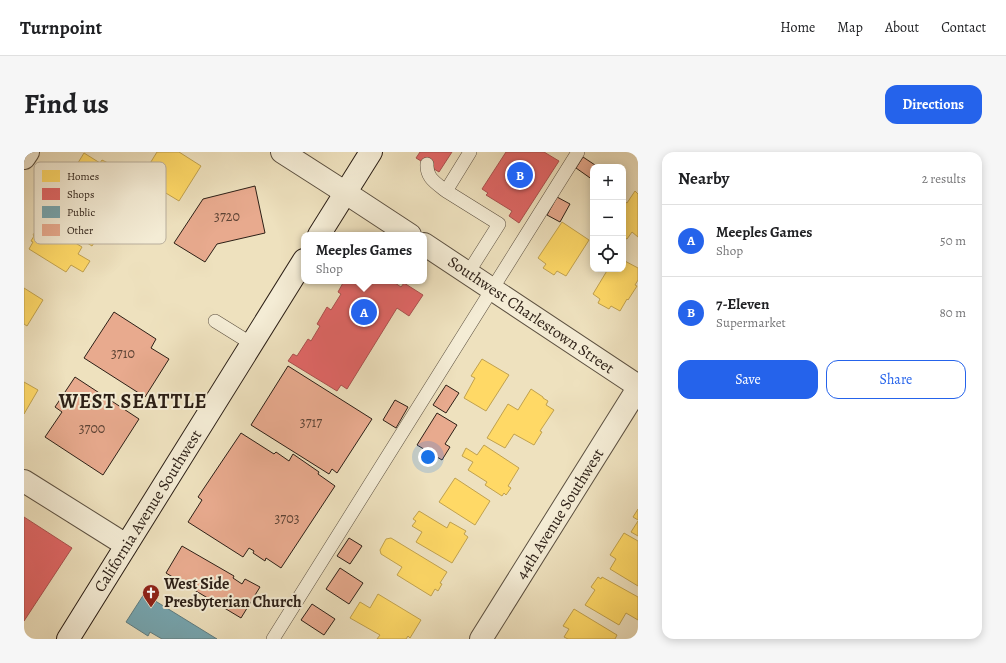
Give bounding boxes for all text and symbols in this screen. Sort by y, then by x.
text: Turnpoint [20,15,102,41]
text: Home [780,18,815,37]
text: Map [837,18,863,37]
text: About [885,18,919,37]
text: Contact [941,18,986,37]
text: Find us [24,85,109,123]
button: Directions [885,85,982,124]
pin: B [507,160,533,190]
legend [34,162,166,244]
map controls [590,164,626,272]
button: + [590,164,626,200]
text: Nearby [678,167,729,190]
text: Homes [67,169,99,184]
text: 2 results [922,170,966,187]
text: Shops [67,187,94,202]
button: − [590,200,626,236]
text: Public [67,205,95,220]
house number: 3720 [214,207,240,226]
text: Meeples Games [716,222,812,242]
text: Other [67,223,93,238]
popup [301,232,427,284]
text: A [687,232,695,249]
text: 50 m [940,232,966,249]
button: locate [590,236,626,272]
text: Meeples Games [316,240,412,260]
text: Shop [716,242,743,259]
street label: Southwest Charlestown Street [443,251,619,379]
text: Shop [316,260,343,277]
text: 7-Eleven [716,294,769,314]
pin: A [351,297,377,327]
text: B [687,304,695,321]
text: 80 m [939,304,966,321]
text: Supermarket [716,314,786,331]
house number: 3710 [111,344,135,363]
button: Save [678,360,818,399]
button: Share [826,360,966,399]
district label: WEST SEATTLE [58,388,207,415]
house number: 3717 [300,413,322,432]
house number: 3700 [79,419,105,438]
street label: California Avenue Southwest [89,425,207,597]
street label: 44th Avenue Southwest [511,444,609,584]
your location [418,447,438,467]
house number: 3703 [275,509,300,528]
place label: West Side Presbyterian Church [163,573,302,613]
church icon: West Side Presbyterian Church [141,583,161,608]

